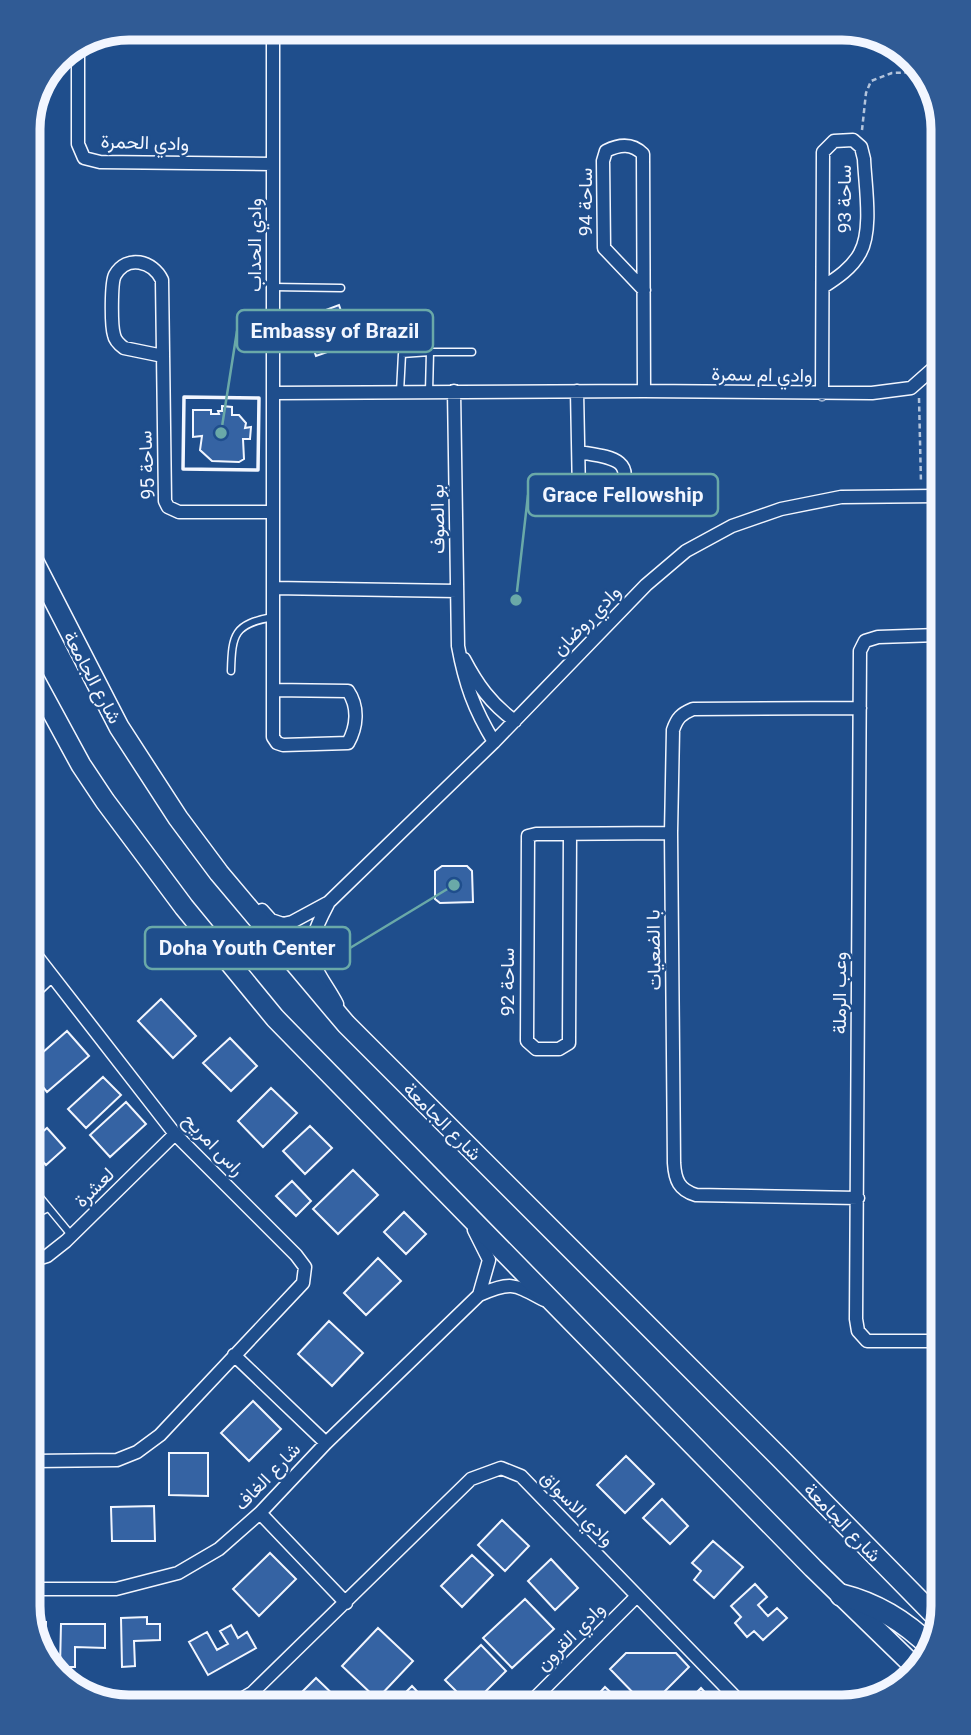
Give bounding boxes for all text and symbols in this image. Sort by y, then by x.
street label: وادي الحمرة [100,129,190,160]
street label: ساحة 93 [833,165,856,233]
street label: ساحة 94 [574,168,597,236]
street label: وادي الحداب [243,198,270,292]
callout: Embassy of Brazil [237,310,433,352]
text: Embassy of Brazil [251,319,419,343]
street label: وادي ام سمرة [711,362,813,391]
street label: ساحة 95 [133,430,160,500]
callout: Grace Fellowship [528,474,718,516]
text: Grace Fellowship [542,483,704,507]
street label: بو الصوف [425,484,450,554]
street label: وادي روضان [547,581,628,663]
street label: شارع الجامعة [58,627,127,728]
street label: با الضعيات [641,909,666,991]
callout: Doha Youth Center [145,927,350,969]
text: Doha Youth Center [159,936,336,960]
street label: ساحة 92 [496,948,519,1016]
street label: وعب الرملة [828,952,851,1034]
street label: شارع الجامعة [398,1077,487,1166]
street label: راس امريح [177,1108,249,1182]
street label: لعشرة [70,1163,119,1212]
street label: شارع الغاف [230,1438,306,1516]
street label: وادي الاسواق [533,1466,619,1554]
street label: شارع الجامعة [798,1478,886,1568]
street label: وادي القرون [531,1597,612,1678]

